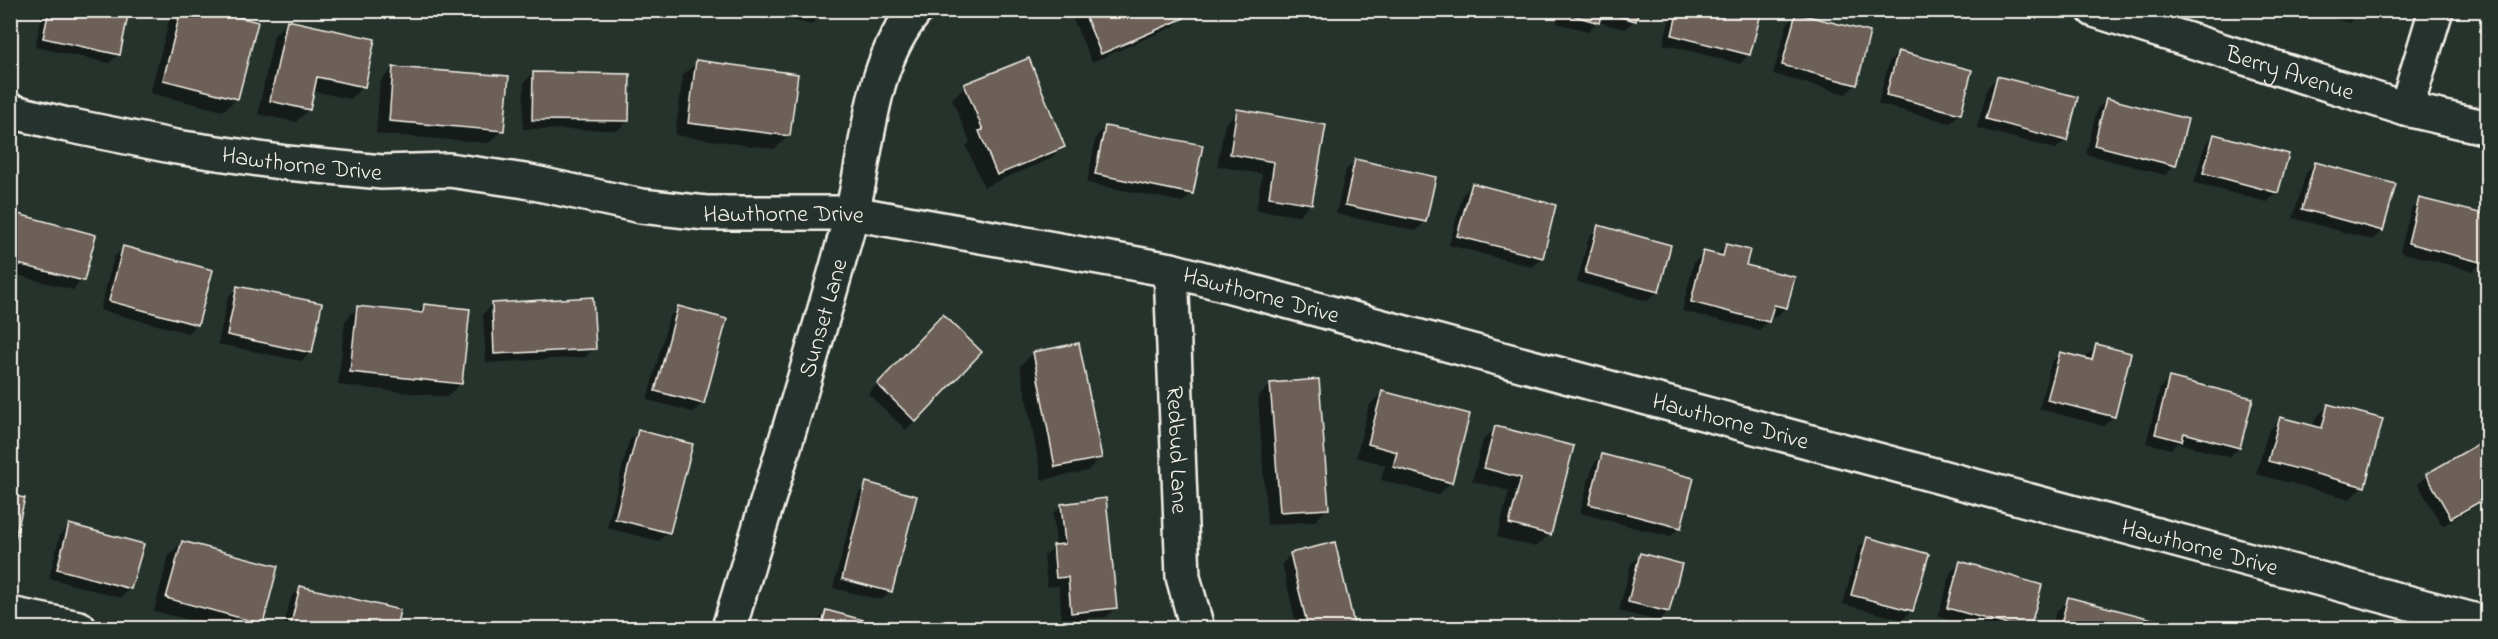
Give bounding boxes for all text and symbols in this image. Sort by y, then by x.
street label: Berry Avenue [2220,38,2358,112]
street label: Hawthorne Drive [219,139,384,192]
street label: Hawthorne Drive [703,198,867,235]
street label: Sunset Lane [791,255,859,382]
street label: Hawthorne Drive [1179,259,1343,335]
street label: Redbud Lane [1156,385,1196,515]
street label: Hawthorne Drive [1648,385,1813,461]
street label: Hawthorne Drive [2117,511,2282,587]

